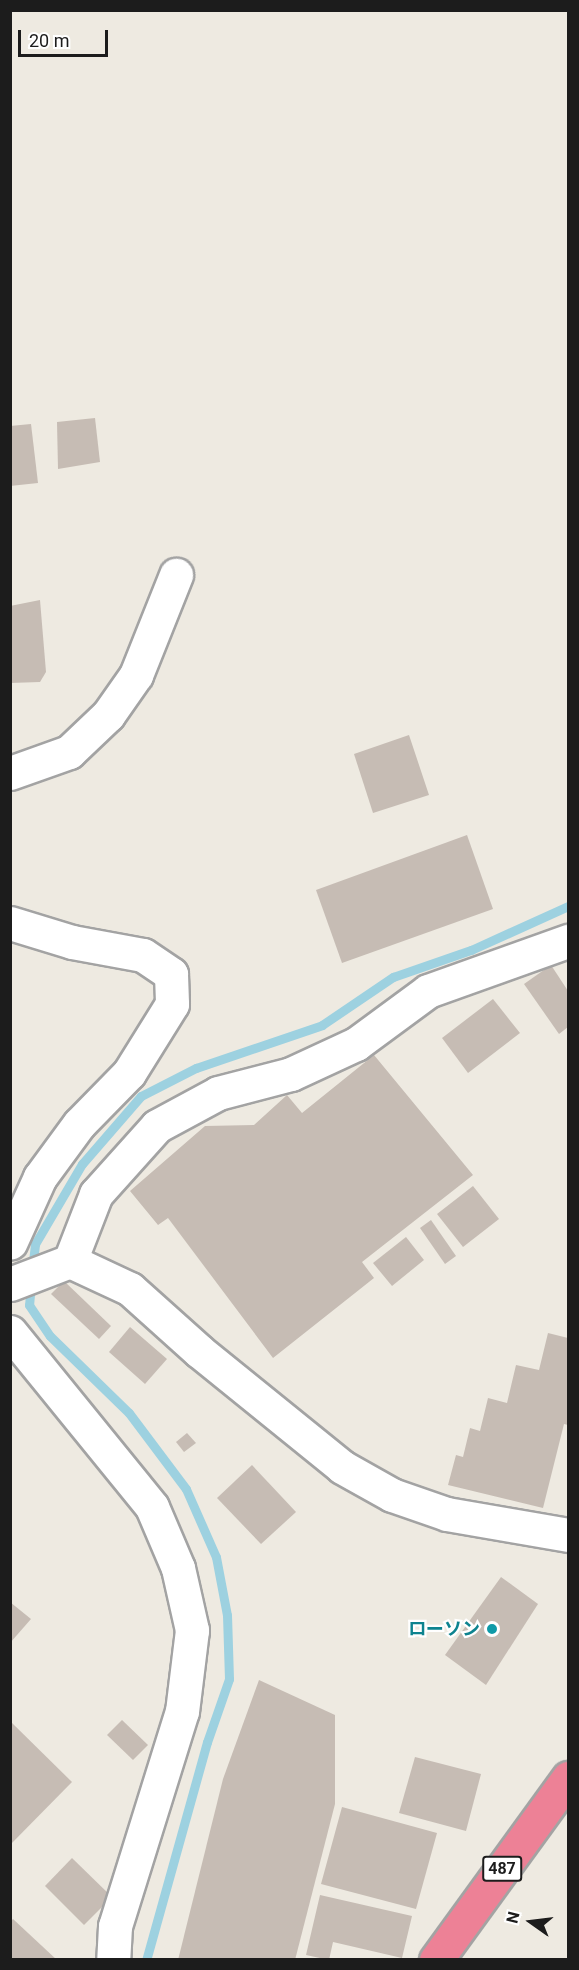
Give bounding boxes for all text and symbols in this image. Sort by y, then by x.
scale bar [21,18,111,56]
text: 20 m [29,30,69,51]
place label: ローソン [408,1618,480,1640]
marker: ローソン [485,1622,499,1636]
road number: 487 [481,1856,523,1882]
north arrow [501,1892,561,1952]
text: N [502,1910,524,1925]

